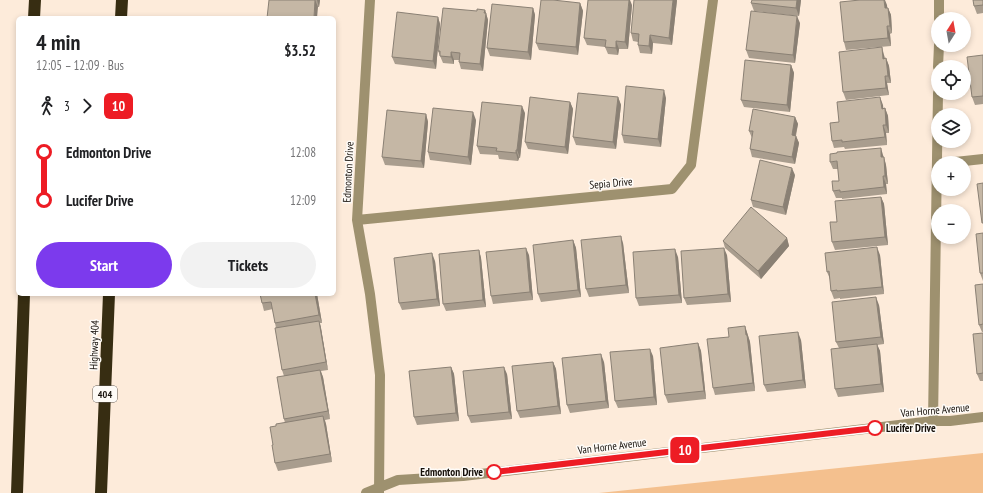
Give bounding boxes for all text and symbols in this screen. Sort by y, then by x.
north arrow [931,12,971,52]
map controls [931,12,971,244]
text: 4 min [36,28,80,56]
text: $3.52 [284,41,316,60]
text: 12:05 – 12:09 · Bus [36,57,124,74]
button: locate [931,60,971,100]
icon: walk [36,95,58,117]
icon: forward [76,95,98,117]
text: 10 [112,97,125,115]
text: 3 [64,98,70,115]
button: layers [931,108,971,148]
street label: Edmonton Drive [339,141,357,203]
text: Edmonton Drive [66,143,151,162]
text: 12:08 [290,144,316,161]
button: + [931,156,971,196]
street label: Sepia Drive [589,174,634,192]
text: Lucifer Drive [66,191,134,210]
text: 12:09 [290,192,316,209]
button: − [931,204,971,244]
button: Start [36,242,172,288]
button: Tickets [180,242,316,288]
street label: Highway 404 [86,320,102,370]
road number: 404 [93,386,117,402]
street label: Van Horne Avenue [899,400,970,420]
marker: Lucifer Drive [867,420,883,436]
place label: Lucifer Drive [886,421,936,435]
street label: Van Horne Avenue [576,435,648,457]
line badge: 10 [667,437,703,463]
text: 10 [678,441,692,459]
marker: Edmonton Drive [486,464,502,480]
place label: Edmonton Drive [420,465,483,479]

